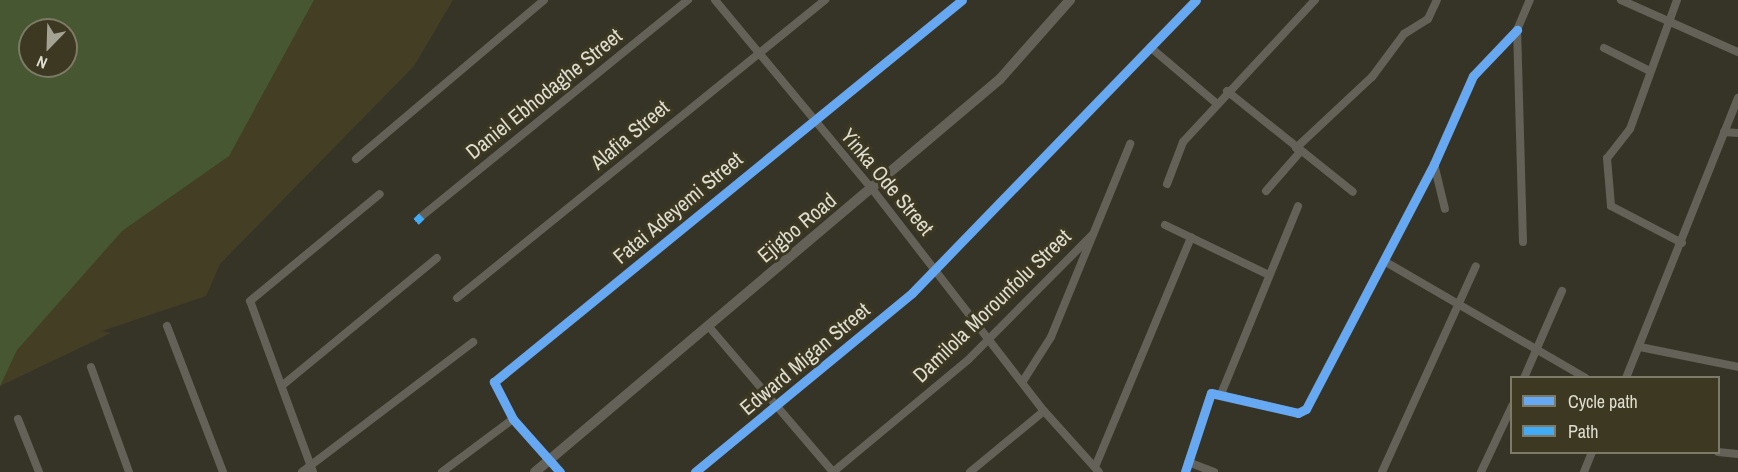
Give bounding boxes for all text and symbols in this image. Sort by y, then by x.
north arrow [18,18,78,78]
street label: Daniel Ebhodaghe Street [461,23,627,165]
text: N [33,51,50,75]
street label: Alafia Street [586,95,674,175]
street label: Yinka Ode Street [835,124,939,240]
street label: Fatai Adeyemi Street [608,146,748,270]
street label: Ejigbo Road [753,188,841,268]
street label: Damilola Morounfolu Street [908,224,1076,388]
street label: Edward Migan Street [735,297,875,421]
legend [1510,376,1720,454]
text: Cycle path [1568,389,1638,414]
text: Path [1568,419,1598,444]

